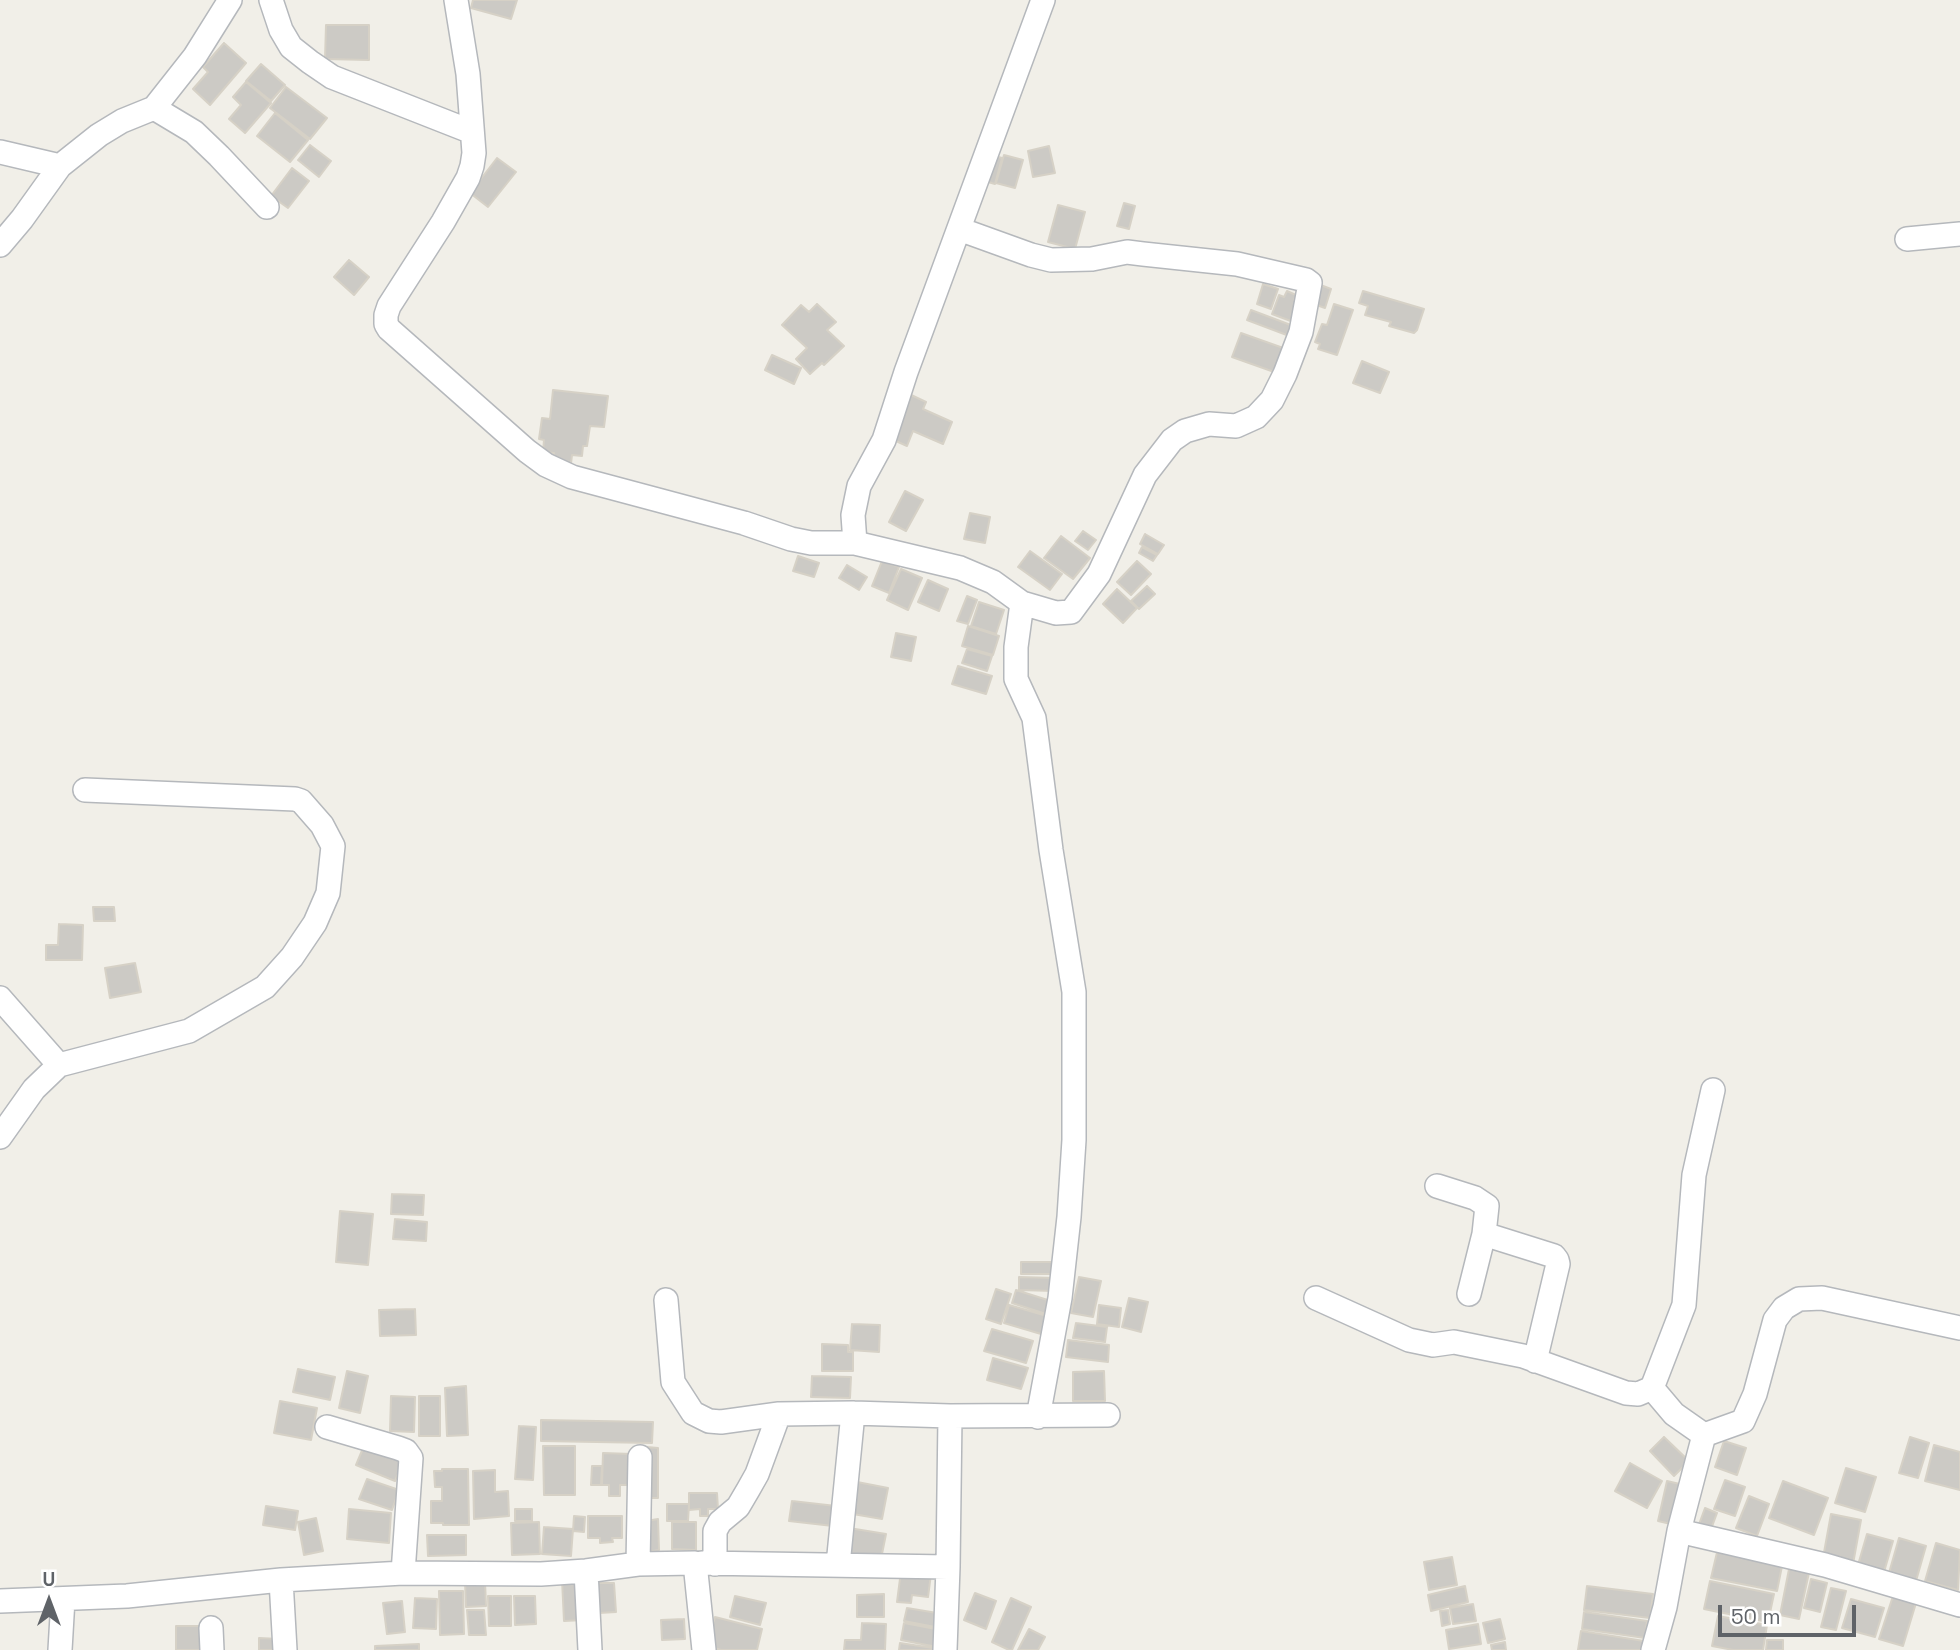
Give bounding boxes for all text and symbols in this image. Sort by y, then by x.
north arrow [14,1566,84,1636]
text: U [43,1567,55,1592]
scale bar [1722,1590,1860,1634]
text: 50 m [1731,1603,1781,1630]

